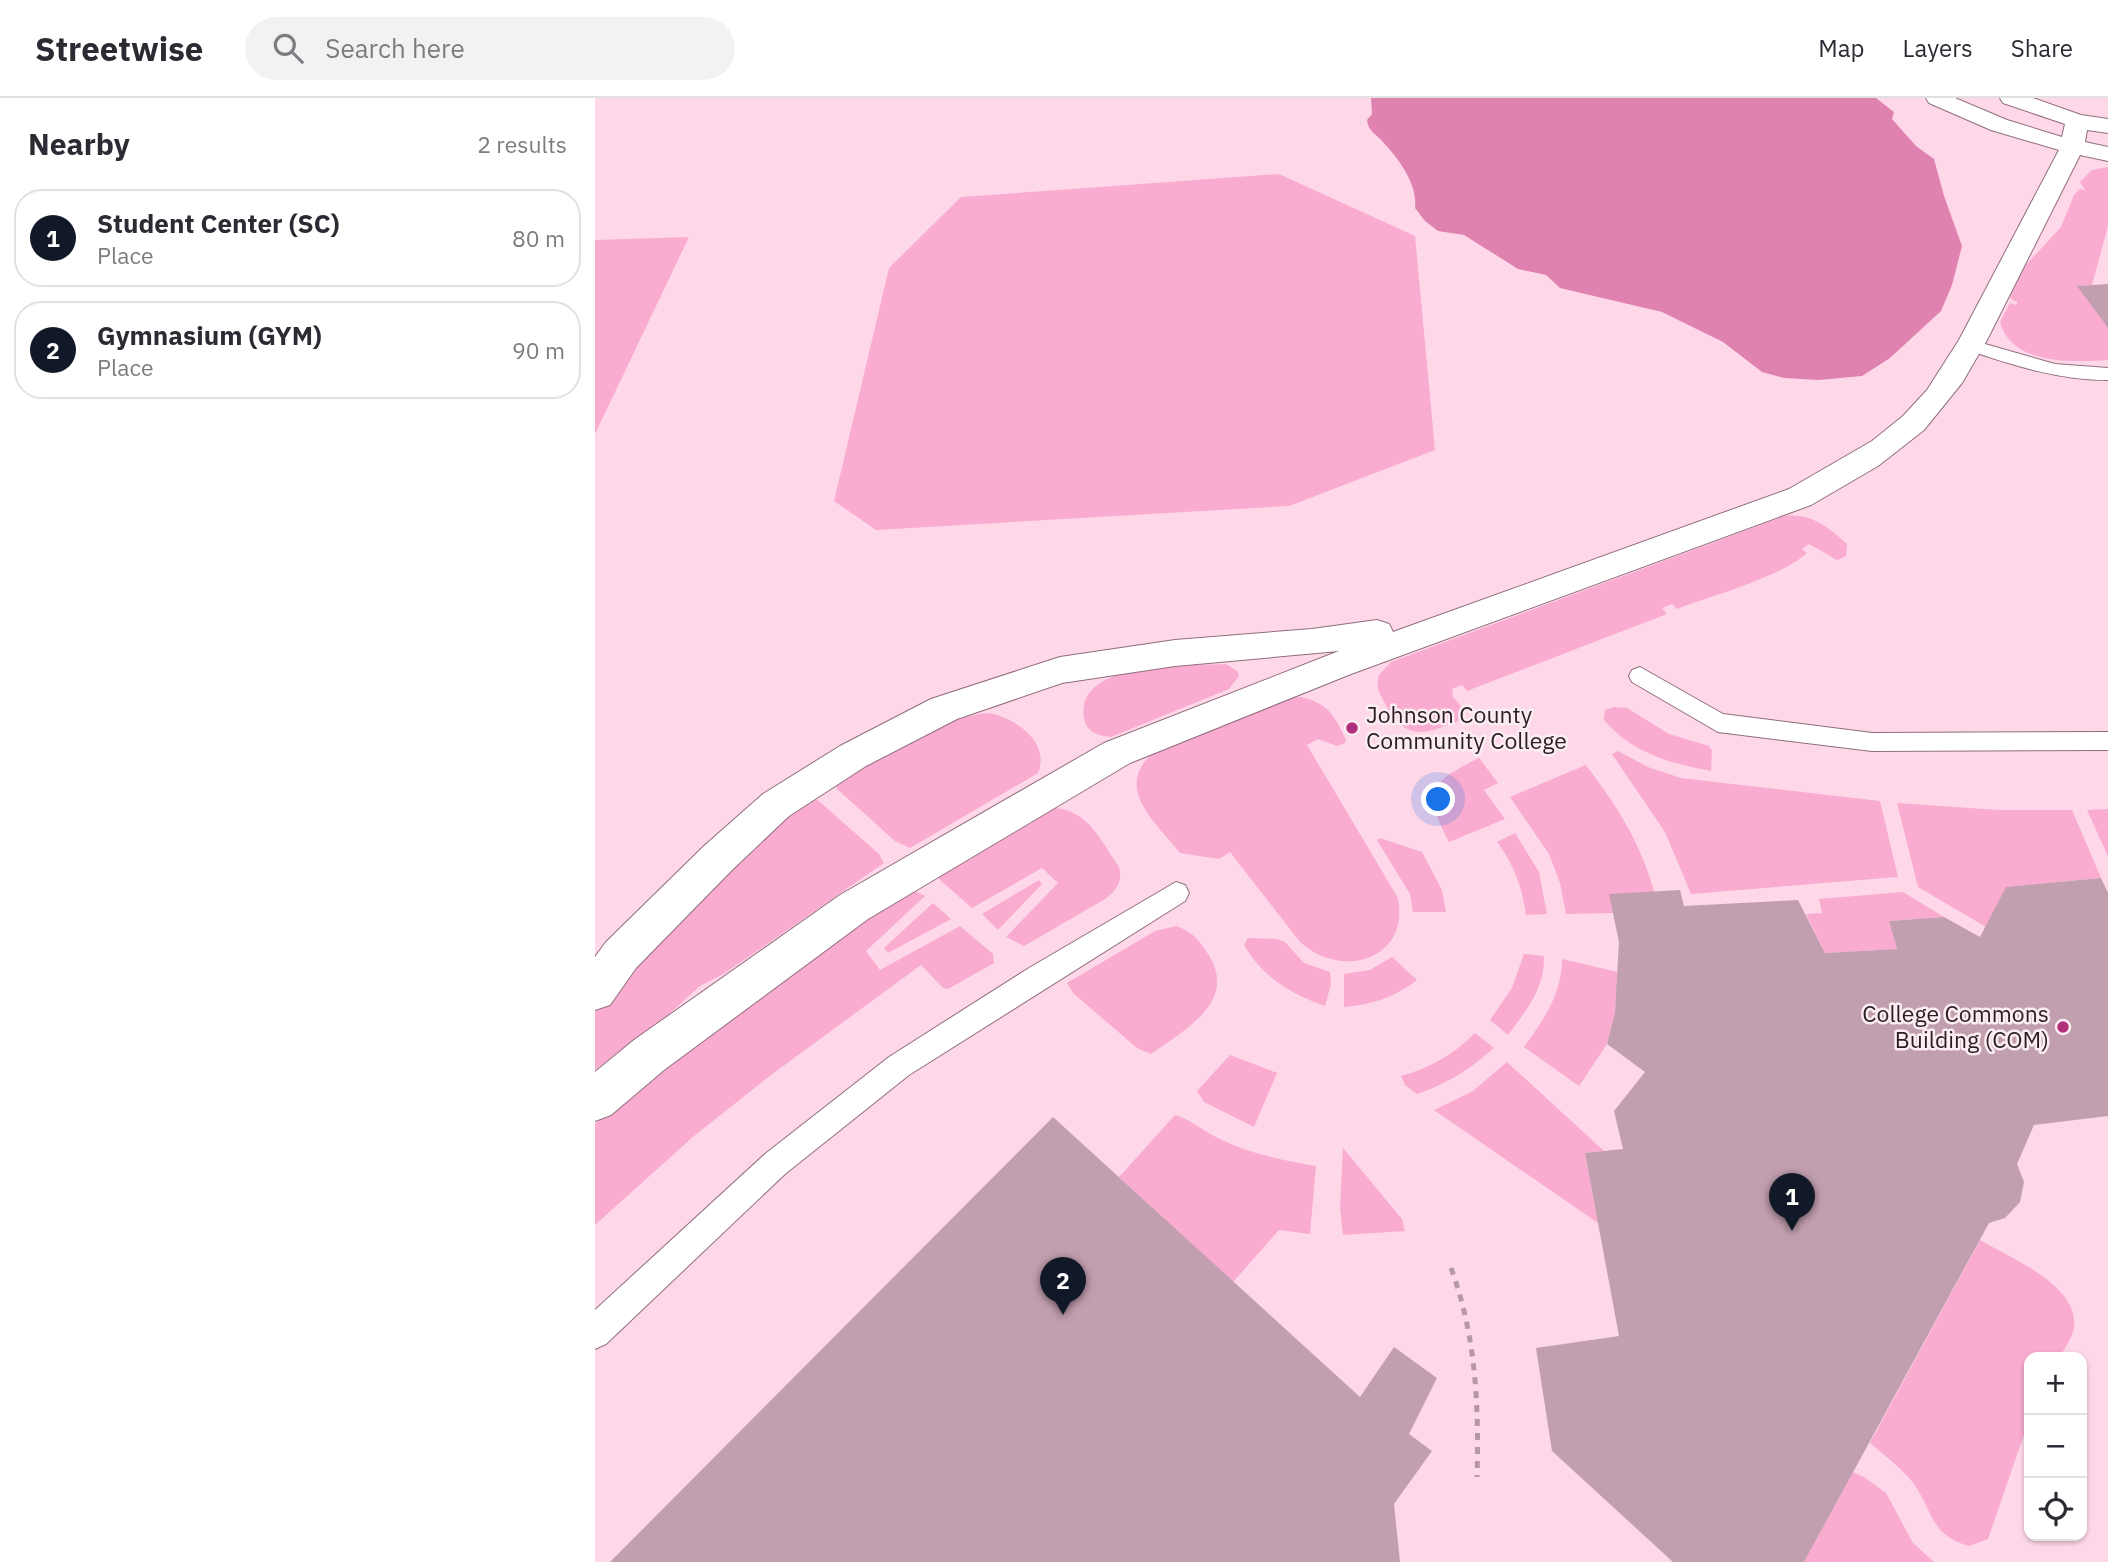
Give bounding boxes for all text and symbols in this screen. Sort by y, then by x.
search box [245,17,735,80]
text: Streetwise [35,27,203,70]
icon: search [269,29,307,67]
text: Search here [325,31,465,65]
text: Map [1818,32,1865,64]
text: Layers [1903,32,1973,64]
text: Share [2011,32,2073,64]
text: Nearby [28,124,130,163]
text: 2 results [477,129,567,159]
text: Student Center (SC) [97,206,339,240]
text: 1 [46,223,60,253]
text: 80 m [512,223,565,253]
text: Place [97,240,154,270]
text: Gymnasium (GYM) [97,318,322,352]
text: 2 [46,335,60,365]
text: 90 m [512,335,565,365]
text: Place [97,352,154,382]
place label: Johnson County Community College [1366,699,1567,755]
marker: Johnson County Community College [1344,720,1360,736]
your location [1421,782,1455,816]
place label: College Commons Building (COM) [1862,998,2049,1054]
marker: College Commons Building (COM) [2055,1019,2071,1035]
pin: 1 [1769,1173,1815,1231]
pin: 2 [1040,1257,1086,1315]
map controls [2024,1352,2087,1541]
button: + [2024,1352,2087,1415]
button: − [2024,1415,2087,1478]
button: locate [2024,1478,2087,1541]

